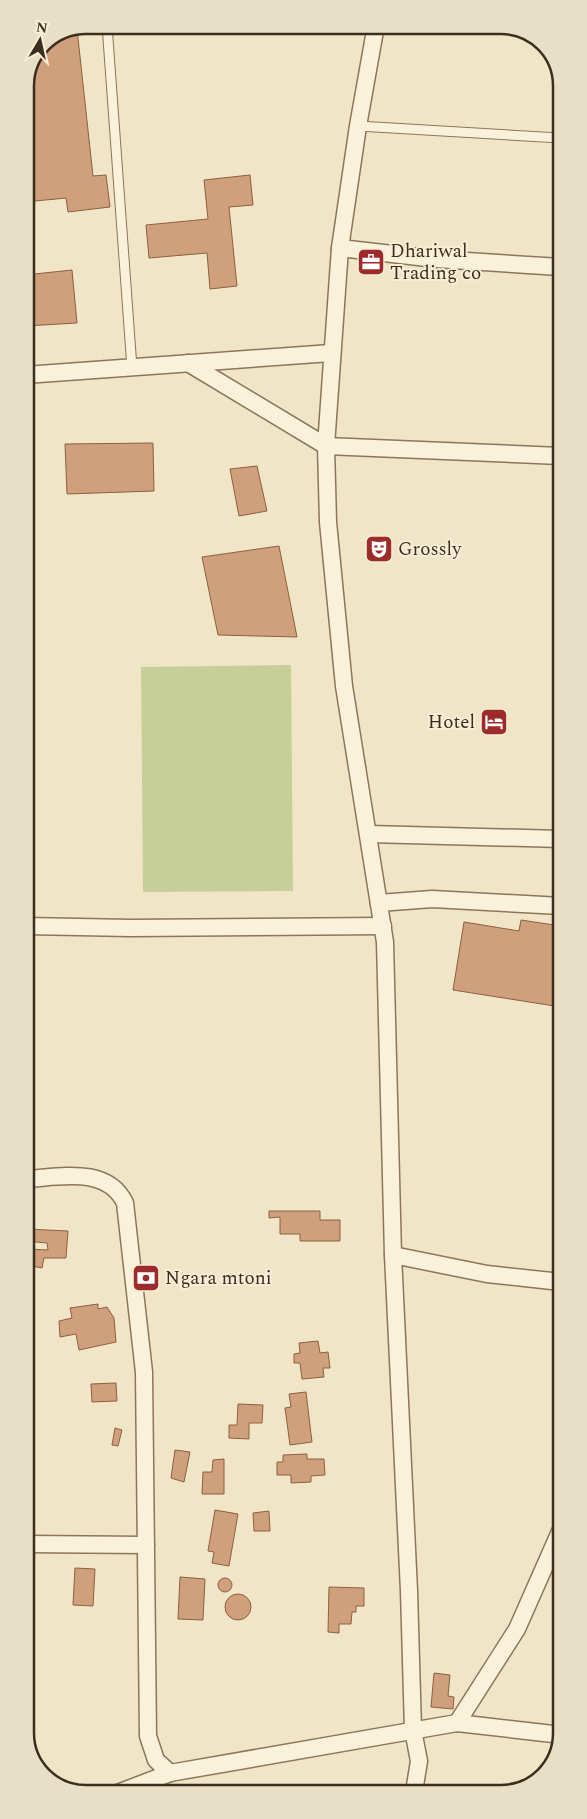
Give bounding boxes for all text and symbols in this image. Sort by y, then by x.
north arrow [15,15,65,65]
text: N [35,16,49,39]
place label: Dhariwal Trading co [390,237,481,288]
office icon: Dhariwal Trading co [356,247,386,277]
theatre icon: Grossly [364,534,394,564]
place label: Grossly [398,535,462,564]
hotel icon: Hotel [479,707,509,737]
place label: Hotel [428,708,475,737]
bank icon: Ngara mtoni [131,1263,161,1293]
place label: Ngara mtoni [165,1264,272,1293]

